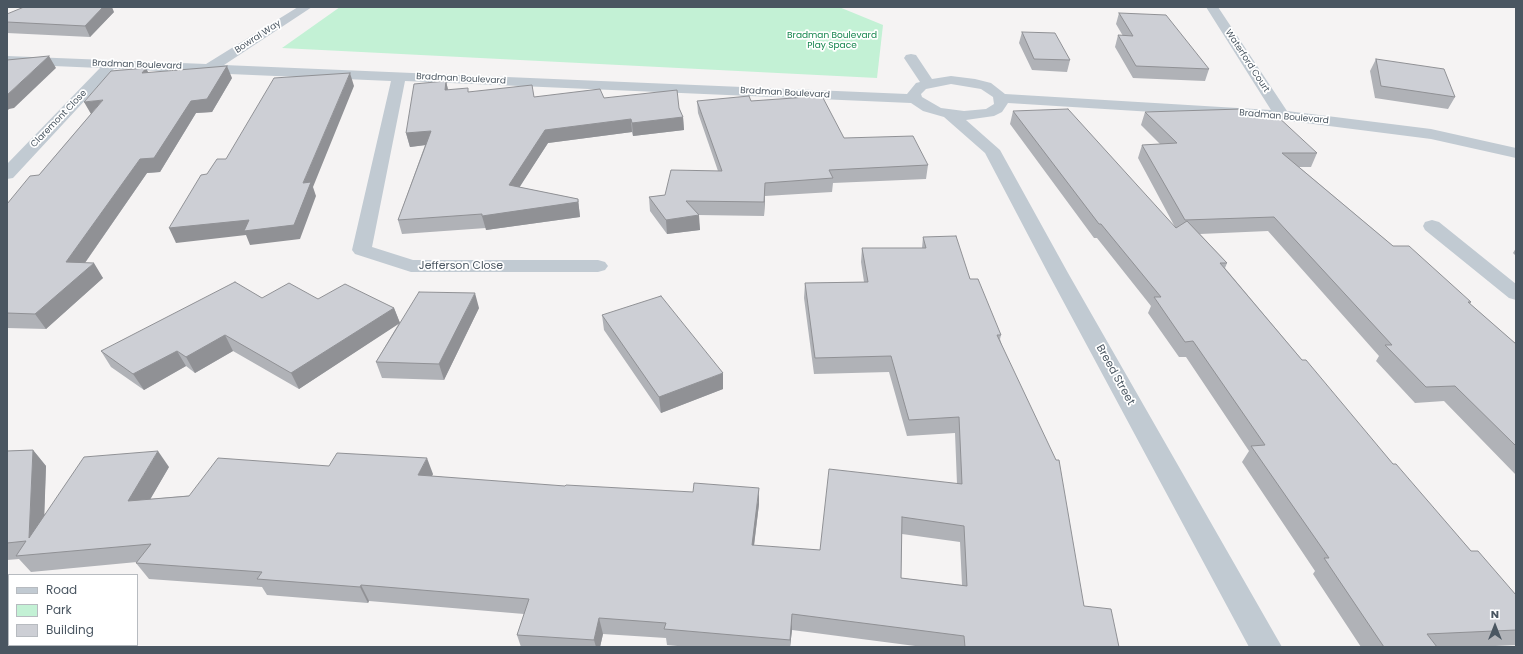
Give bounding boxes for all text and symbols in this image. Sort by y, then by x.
street label: Bowral Way [233,18,283,56]
street label: Waterford Court [1223,28,1271,94]
park label: Bradman Boulevard Play Space [787,31,877,52]
street label: Bradman Boulevard [92,58,182,72]
street label: Bradman Boulevard [416,71,506,87]
street label: Bradman Boulevard [740,85,830,101]
street label: Claremont Close [29,88,89,150]
street label: Bradman Boulevard [1239,108,1329,126]
street label: Jefferson Close [419,259,503,273]
street label: Breed Street [1093,342,1137,408]
legend [8,574,138,646]
text: Road [46,581,77,598]
text: Park [46,601,72,618]
north arrow [1475,606,1515,646]
text: N [1491,606,1499,622]
text: Building [46,621,94,638]

